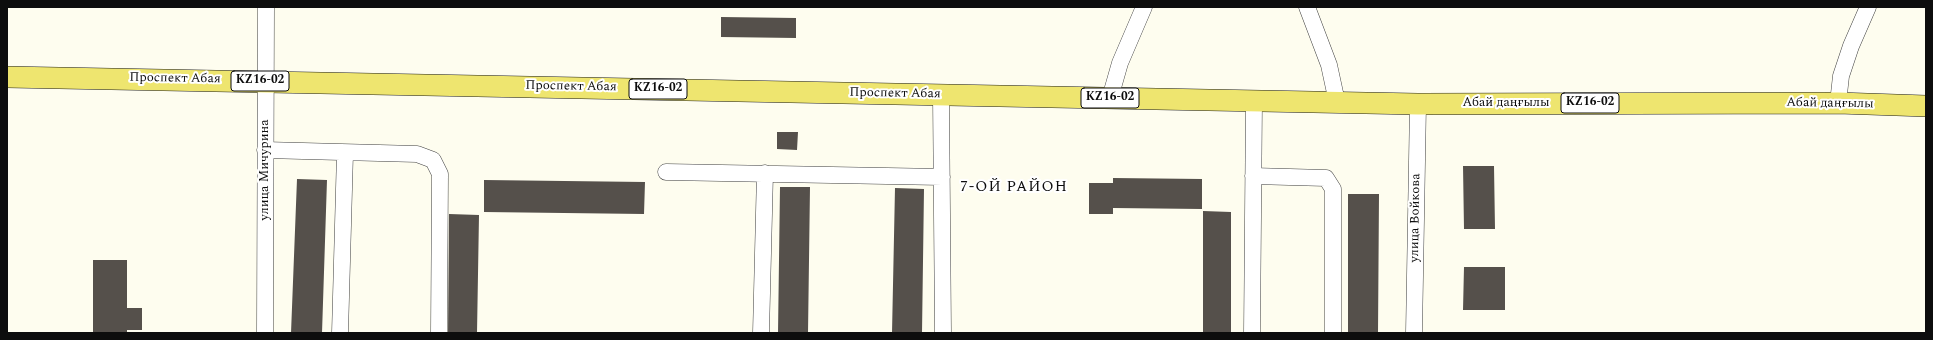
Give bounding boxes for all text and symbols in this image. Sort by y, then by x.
street label: Проспект Абая [129,70,221,88]
road number: KZ16-02 [231,71,289,91]
street label: Проспект Абая [525,78,617,96]
road number: KZ16-02 [629,79,687,99]
street label: Проспект Абая [849,85,941,103]
road number: KZ16-02 [1081,88,1139,108]
road number: KZ16-02 [1561,93,1619,113]
street label: Абай даңғылы [1462,95,1550,111]
street label: Абай даңғылы [1786,95,1874,113]
street label: улица Мичурина [257,119,273,221]
street label: улица Войкова [1407,173,1425,263]
district label: 7-ОЙ РАЙОН [960,179,1068,197]

